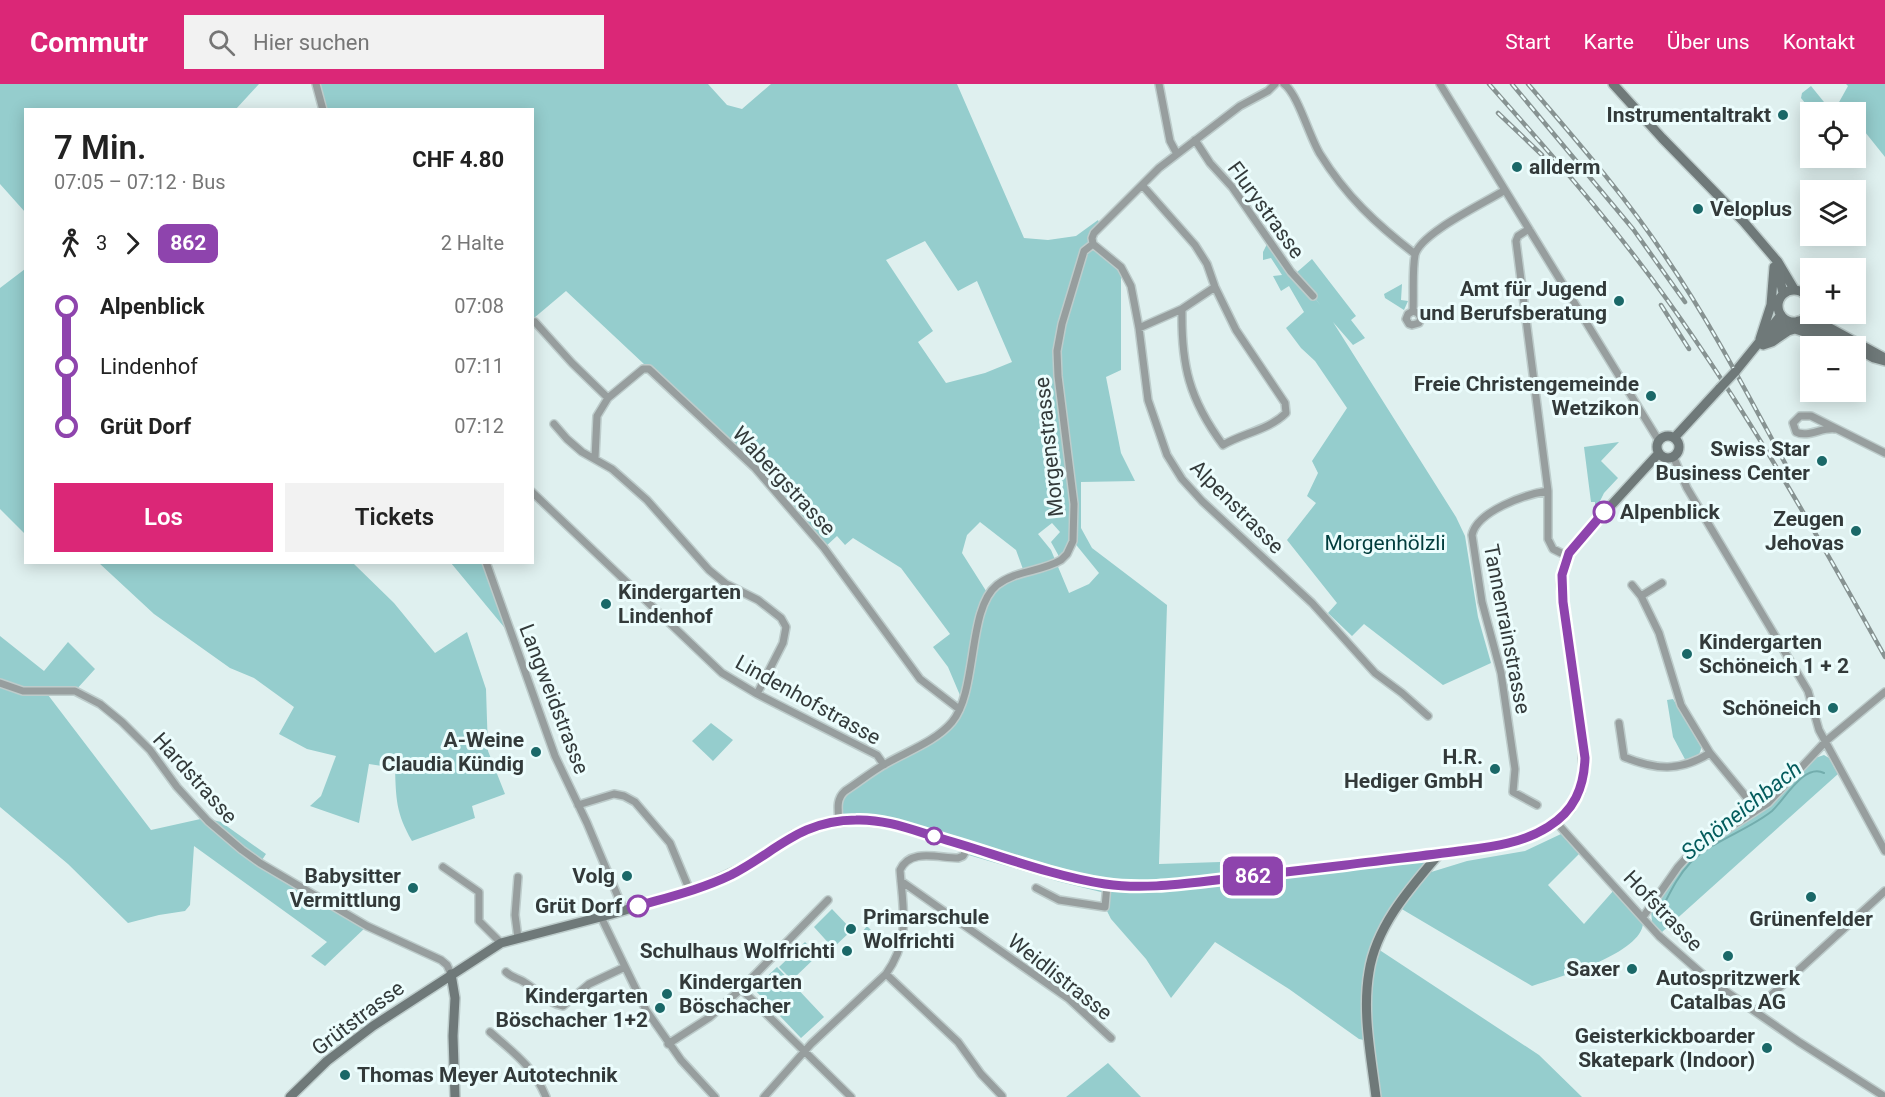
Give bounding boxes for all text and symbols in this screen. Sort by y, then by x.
search box [184,15,604,69]
text: Commutr [30,26,148,59]
icon: search [205,26,238,59]
text: Hier suchen [253,30,370,55]
text: Start [1505,30,1551,54]
text: Karte [1584,30,1634,54]
text: Über uns [1667,30,1750,54]
text: Kontakt [1783,30,1855,54]
map controls [1800,102,1866,402]
button: locate [1800,102,1866,168]
place label: Instrumentaltrakt [1607,103,1771,127]
marker: Instrumentaltrakt [1776,108,1790,122]
text: 7 Min. [54,128,146,167]
text: CHF 4.80 [412,147,504,172]
place label: allderm [1529,155,1600,179]
street label: Flurystrasse [1223,157,1309,263]
marker: allderm [1510,160,1524,174]
text: 07:05 – 07:12 · Bus [54,170,226,194]
button: layers [1800,180,1866,246]
place label: Veloplus [1710,197,1792,221]
marker: Veloplus [1691,202,1705,216]
icon: walk [54,227,87,260]
icon: forward [116,227,149,260]
text: 3 [96,231,107,255]
text: 862 [170,231,206,255]
text: 2 Halte [441,231,504,255]
button: + [1800,258,1866,324]
place label: Amt für Jugend und Berufsberatung [1420,277,1607,325]
text: Alpenblick [100,294,204,319]
text: 07:08 [454,294,504,318]
marker: Amt für Jugend und Berufsberatung [1612,294,1626,308]
button: − [1800,336,1866,402]
text: Lindenhof [100,354,198,379]
text: 07:11 [454,354,504,378]
place label: Freie Christengemeinde Wetzikon [1414,372,1639,420]
street label: Morgenstrasse [1030,376,1068,518]
marker: Freie Christengemeinde Wetzikon [1644,389,1658,403]
text: Grüt Dorf [100,414,191,439]
text: 07:12 [454,414,504,438]
street label: Wabergstrasse [727,422,841,540]
place label: Swiss Star Business Center [1656,437,1810,485]
marker: Swiss Star Business Center [1815,454,1829,468]
street label: Alpenstrasse [1185,455,1289,559]
button: Los [54,483,273,552]
button: Tickets [285,483,504,552]
place label: Alpenblick [1620,500,1720,524]
marker: Alpenblick [1593,501,1615,523]
place label: Zeugen Jehovas [1765,507,1844,555]
marker: Zeugen Jehovas [1849,524,1863,538]
park label: Morgenhölzli [1324,531,1446,555]
street label: Tannenrainstrasse [1479,542,1535,716]
place label: Kindergarten Lindenhof [618,580,741,628]
marker: Kindergarten Lindenhof [599,597,613,611]
street label: Langweidstrasse [514,621,594,777]
place label: Kindergarten Schöneich 1 + 2 [1699,630,1849,678]
marker: Kindergarten Schöneich 1 + 2 [1680,647,1694,661]
street label: Lindenhofstrasse [731,650,885,750]
place label: Schöneich [1722,696,1821,720]
marker: Schöneich [1826,701,1840,715]
street label: Hardstrasse [148,728,242,828]
place label: A-Weine Claudia Kündig [382,728,524,776]
marker: A-Weine Claudia Kündig [529,745,543,759]
place label: H.R. Hediger GmbH [1344,745,1483,793]
water label: Schöneichbach [1676,756,1806,865]
marker: H.R. Hediger GmbH [1488,762,1502,776]
unlabelled marker [925,827,943,845]
line badge: 862 [1218,856,1288,896]
place label: Babysitter Vermittlung [290,864,401,912]
place label: Volg [572,864,615,888]
text: 862 [1235,864,1271,888]
street label: Hofstrasse [1619,866,1707,956]
marker: Volg [620,869,634,883]
marker: Babysitter Vermittlung [406,881,420,895]
marker: Grünenfelder [1804,890,1818,904]
place label: Grüt Dorf [535,894,622,918]
marker: Grüt Dorf [627,895,649,917]
place label: Primarschule Wolfrichti [863,905,989,953]
place label: Grünenfelder [1749,907,1873,931]
marker: Primarschule Wolfrichti [844,922,858,936]
street label: Weidlistrasse [1003,929,1117,1025]
place label: Schulhaus Wolfrichti [640,939,835,963]
marker: Schulhaus Wolfrichti [840,944,854,958]
marker: Autospritzwerk Catalbas AG [1721,949,1735,963]
place label: Saxer [1566,957,1620,981]
marker: Saxer [1625,962,1639,976]
place label: Autospritzwerk Catalbas AG [1656,966,1801,1014]
place label: Kindergarten Böschacher [679,970,802,1018]
street label: Grütstrasse [307,976,409,1060]
place label: Kindergarten Böschacher 1+2 [496,984,648,1032]
marker: Kindergarten Böschacher [660,987,674,1001]
marker: Kindergarten Böschacher 1+2 [653,1001,667,1015]
place label: Geisterkickboarder Skatepark (Indoor) [1575,1024,1755,1072]
marker: Geisterkickboarder Skatepark (Indoor) [1760,1041,1774,1055]
place label: Thomas Meyer Autotechnik [357,1063,618,1087]
marker: Thomas Meyer Autotechnik [338,1068,352,1082]

